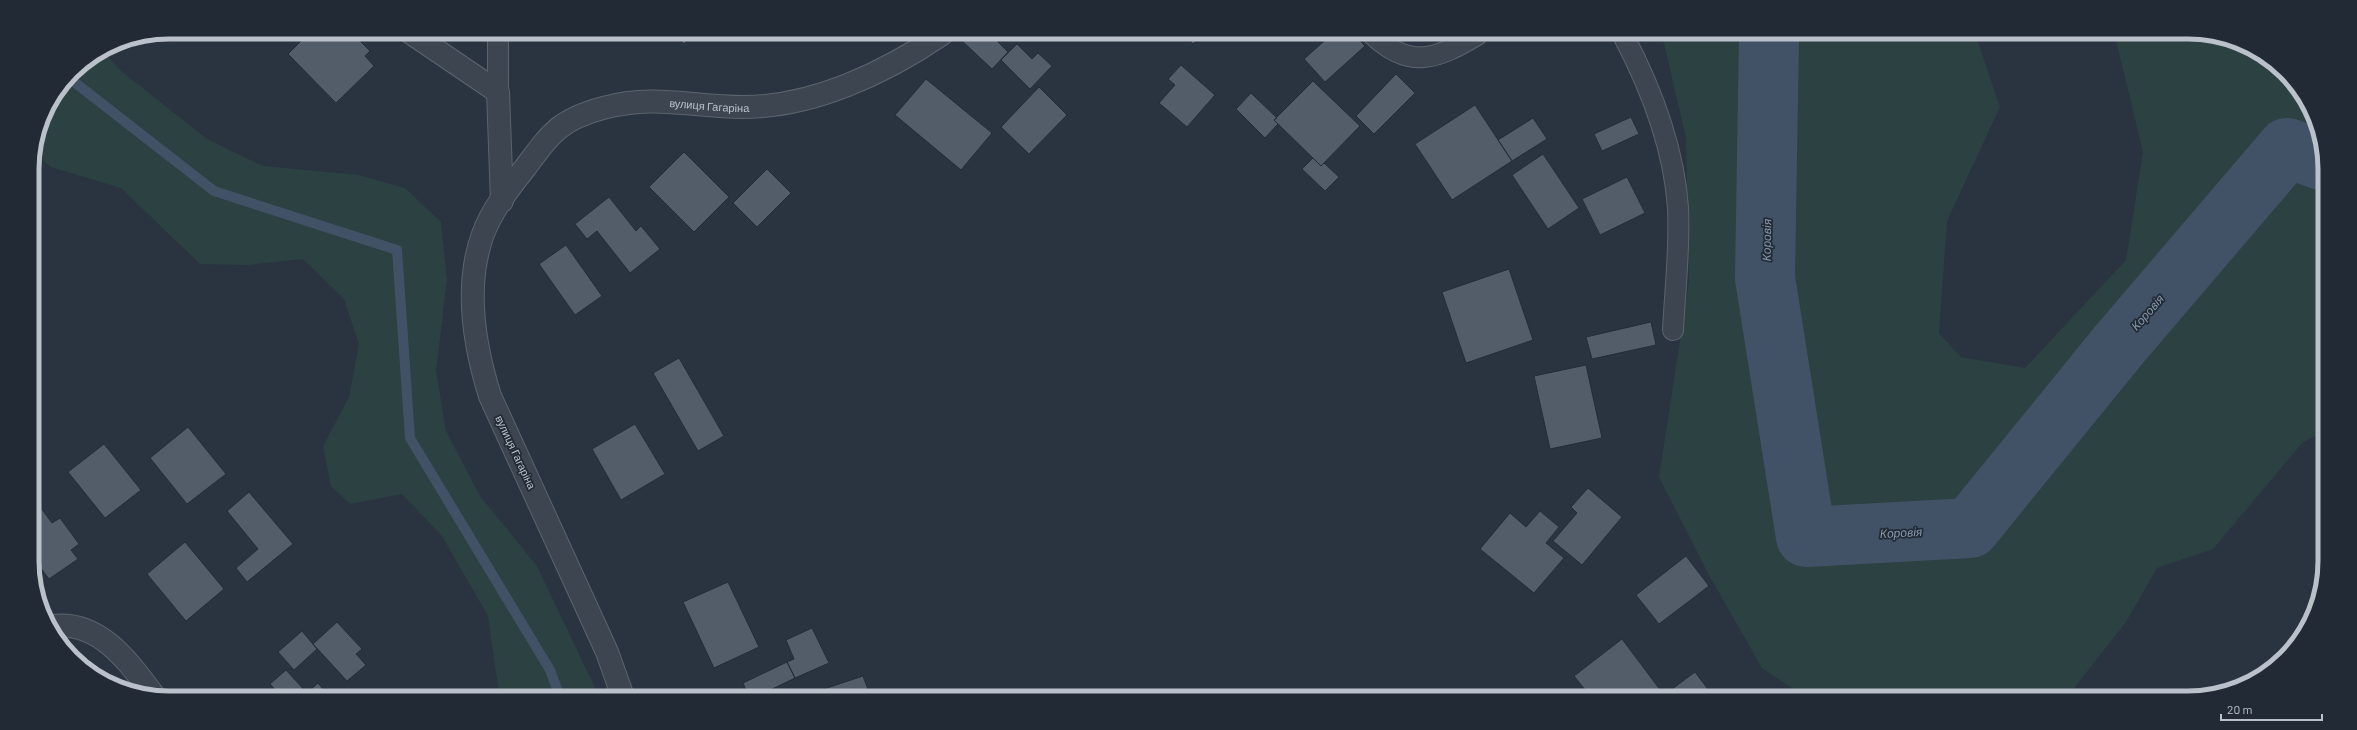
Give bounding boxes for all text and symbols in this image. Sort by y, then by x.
street label: вулиця Гагаріна [669,96,750,114]
water label: Коровія [1759,218,1774,261]
water label: Коровія [2128,291,2167,333]
street label: вулиця Гагаріна [493,413,539,492]
water label: Коровія [1879,524,1923,541]
scale bar [2221,696,2322,722]
text: 20 m [2227,702,2253,716]

